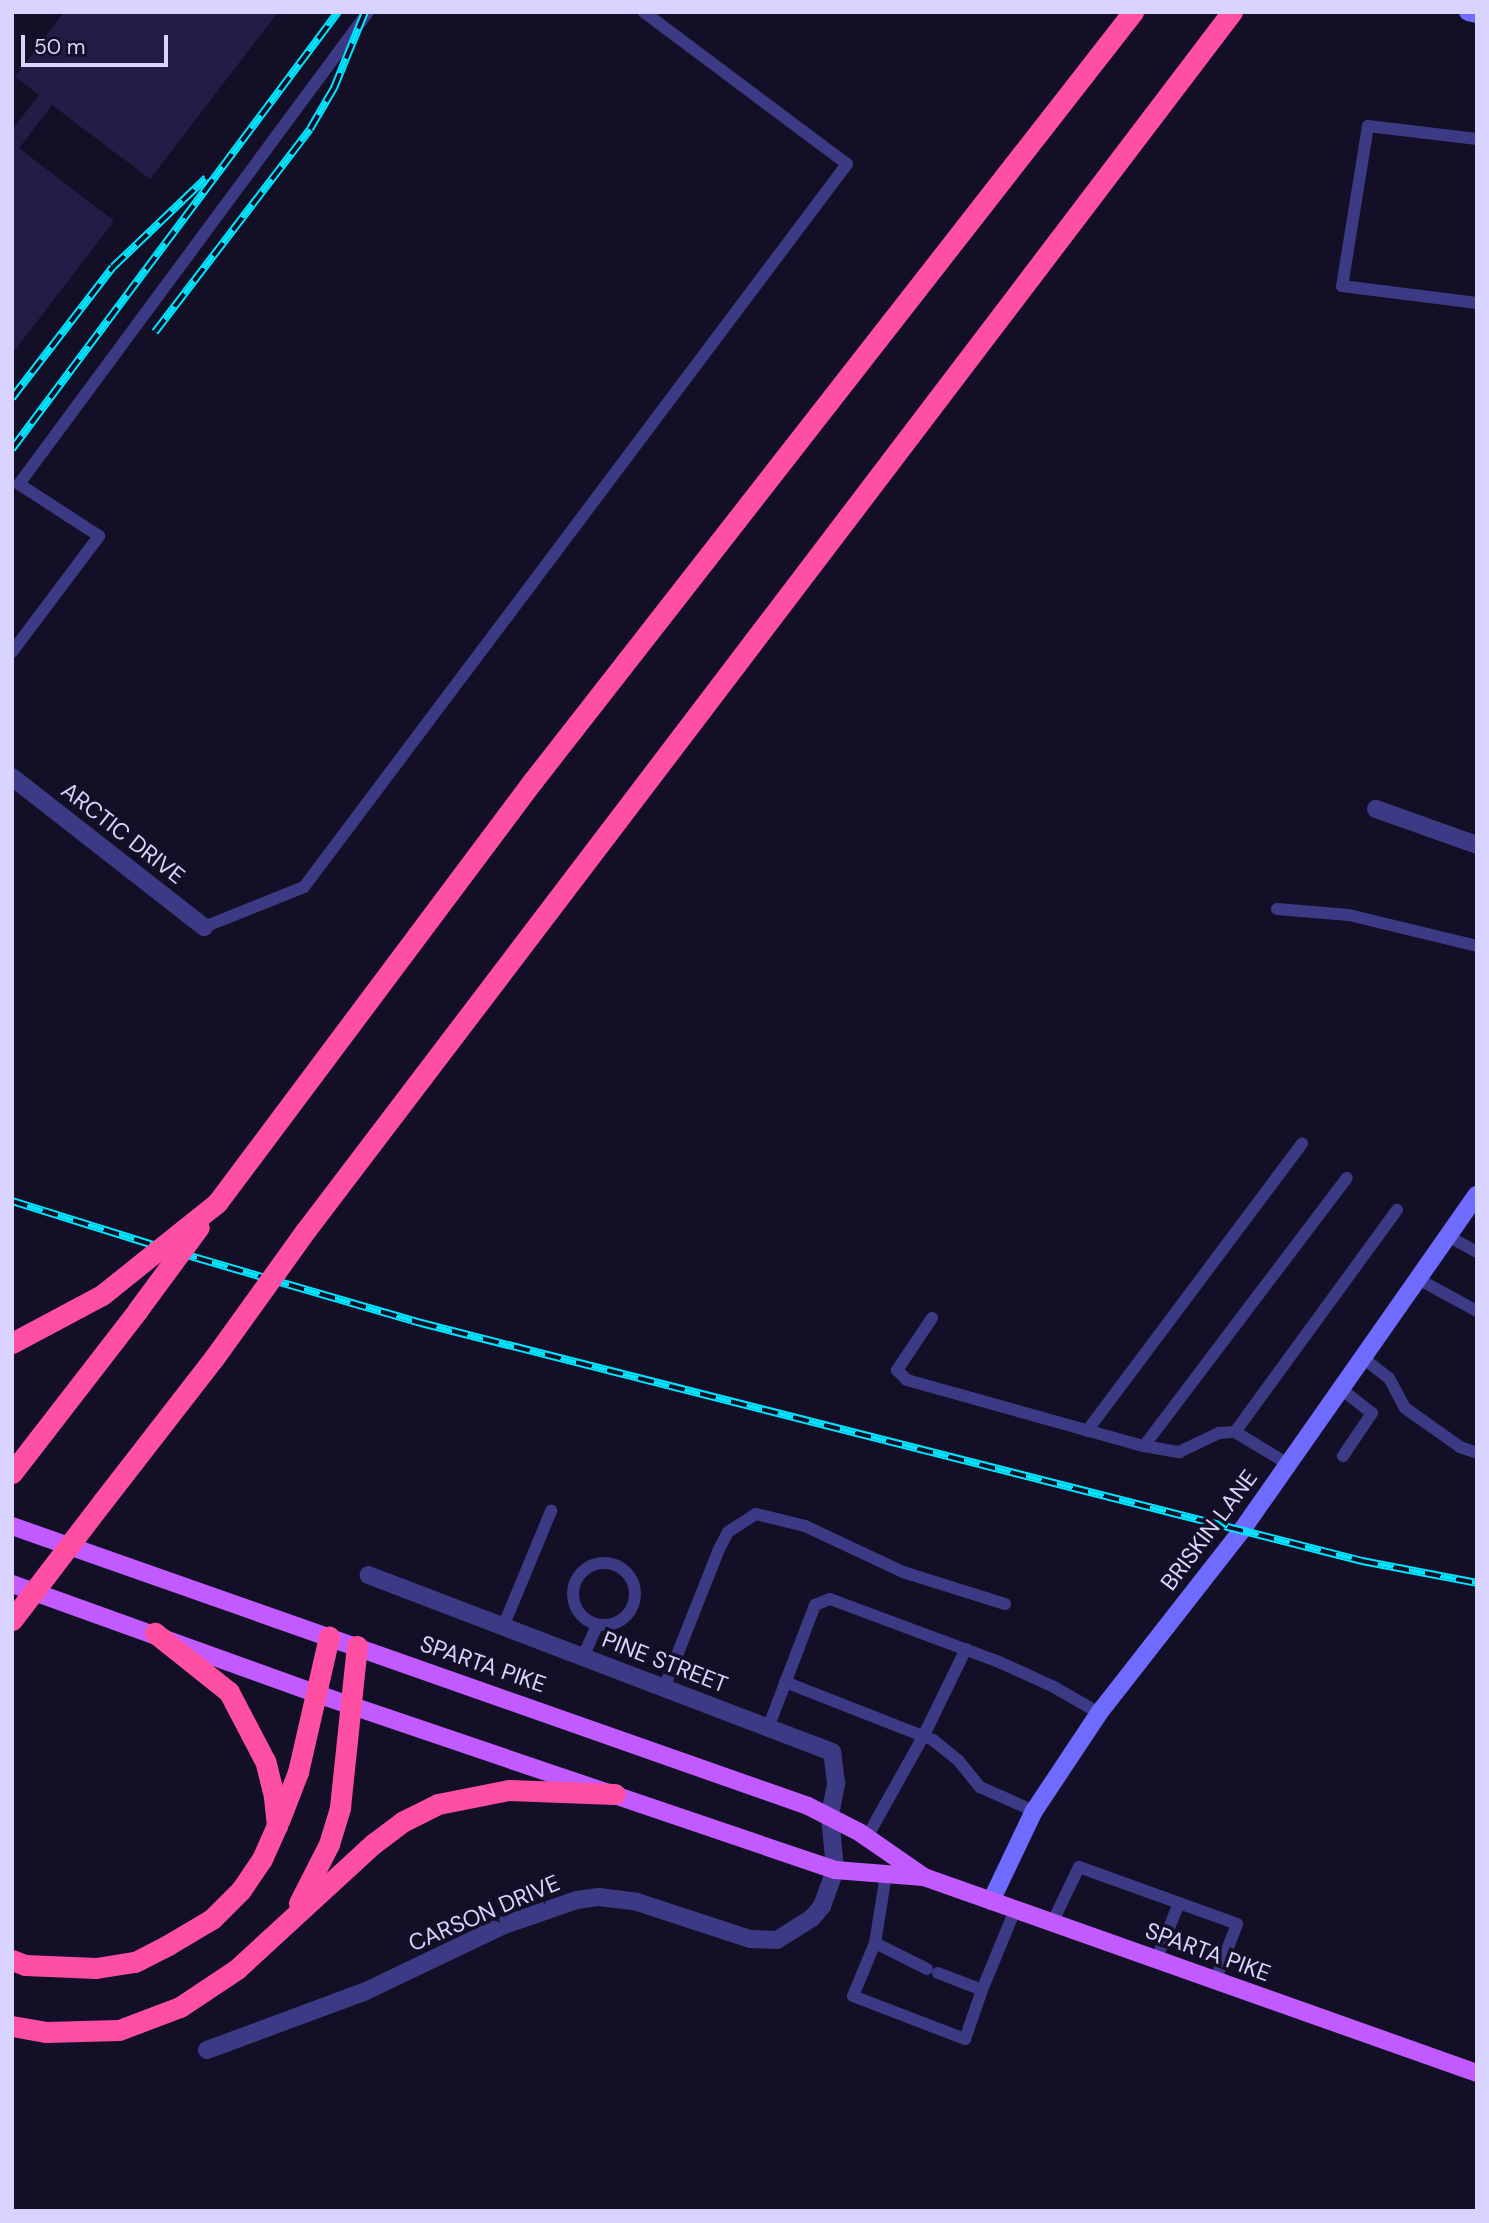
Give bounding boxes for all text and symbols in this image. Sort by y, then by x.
scale bar [24,21,172,65]
text: 50 m [34,33,85,61]
street label: ARCTIC DRIVE [56,776,190,890]
street label: BRISKIN LANE [1155,1464,1263,1596]
street label: PINE STREET [598,1625,732,1699]
street label: SPARTA PIKE [416,1630,550,1698]
street label: CARSON DRIVE [404,1869,564,1957]
street label: SPARTA PIKE [1142,1917,1274,1987]

